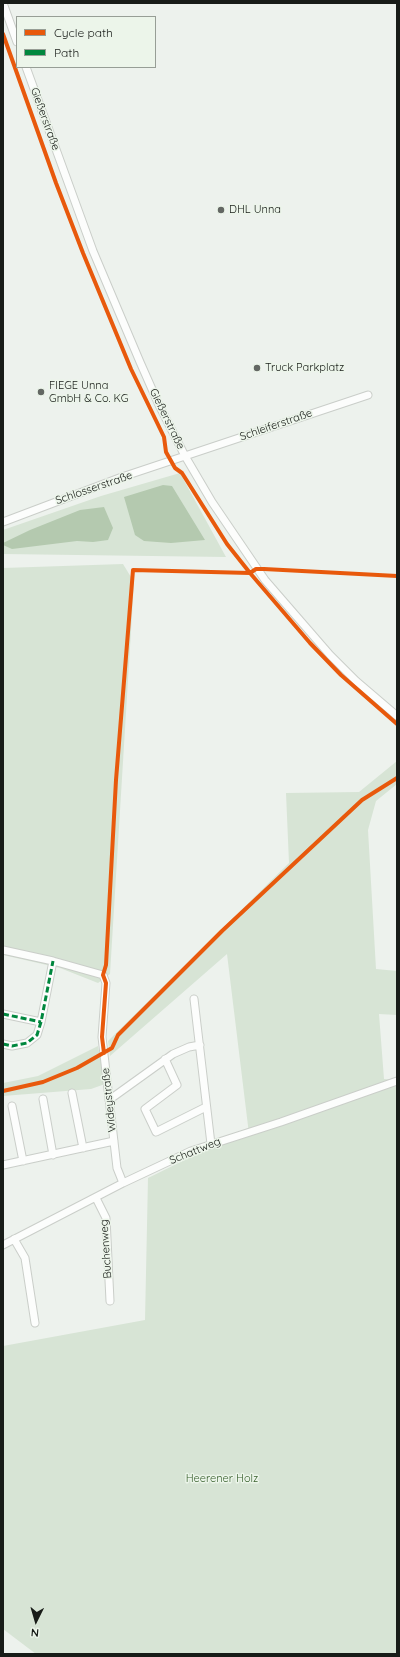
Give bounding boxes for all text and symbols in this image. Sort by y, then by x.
legend [16,16,156,68]
text: Cycle path [54,25,113,40]
text: Path [54,45,79,60]
street label: Gießerstraße [28,86,62,152]
place label: DHL Unna [229,203,281,217]
marker: DHL Unna [216,205,226,215]
place label: Truck Parkplatz [265,361,344,375]
marker: Truck Parkplatz [252,363,262,373]
place label: FIEGE Unna GmbH & Co. KG [49,379,128,405]
marker: FIEGE Unna GmbH & Co. KG [36,387,46,397]
street label: Gießerstraße [147,387,187,451]
street label: Schleiferstraße [238,406,314,444]
street label: Schlosserstraße [54,469,134,507]
street label: Wideystraße [99,1067,119,1133]
street label: Schattweg [167,1135,223,1167]
street label: Buchenweg [97,1219,115,1279]
park label: Heerener Holz [186,1472,258,1486]
north arrow [16,1601,56,1641]
text: N [30,1626,40,1640]

